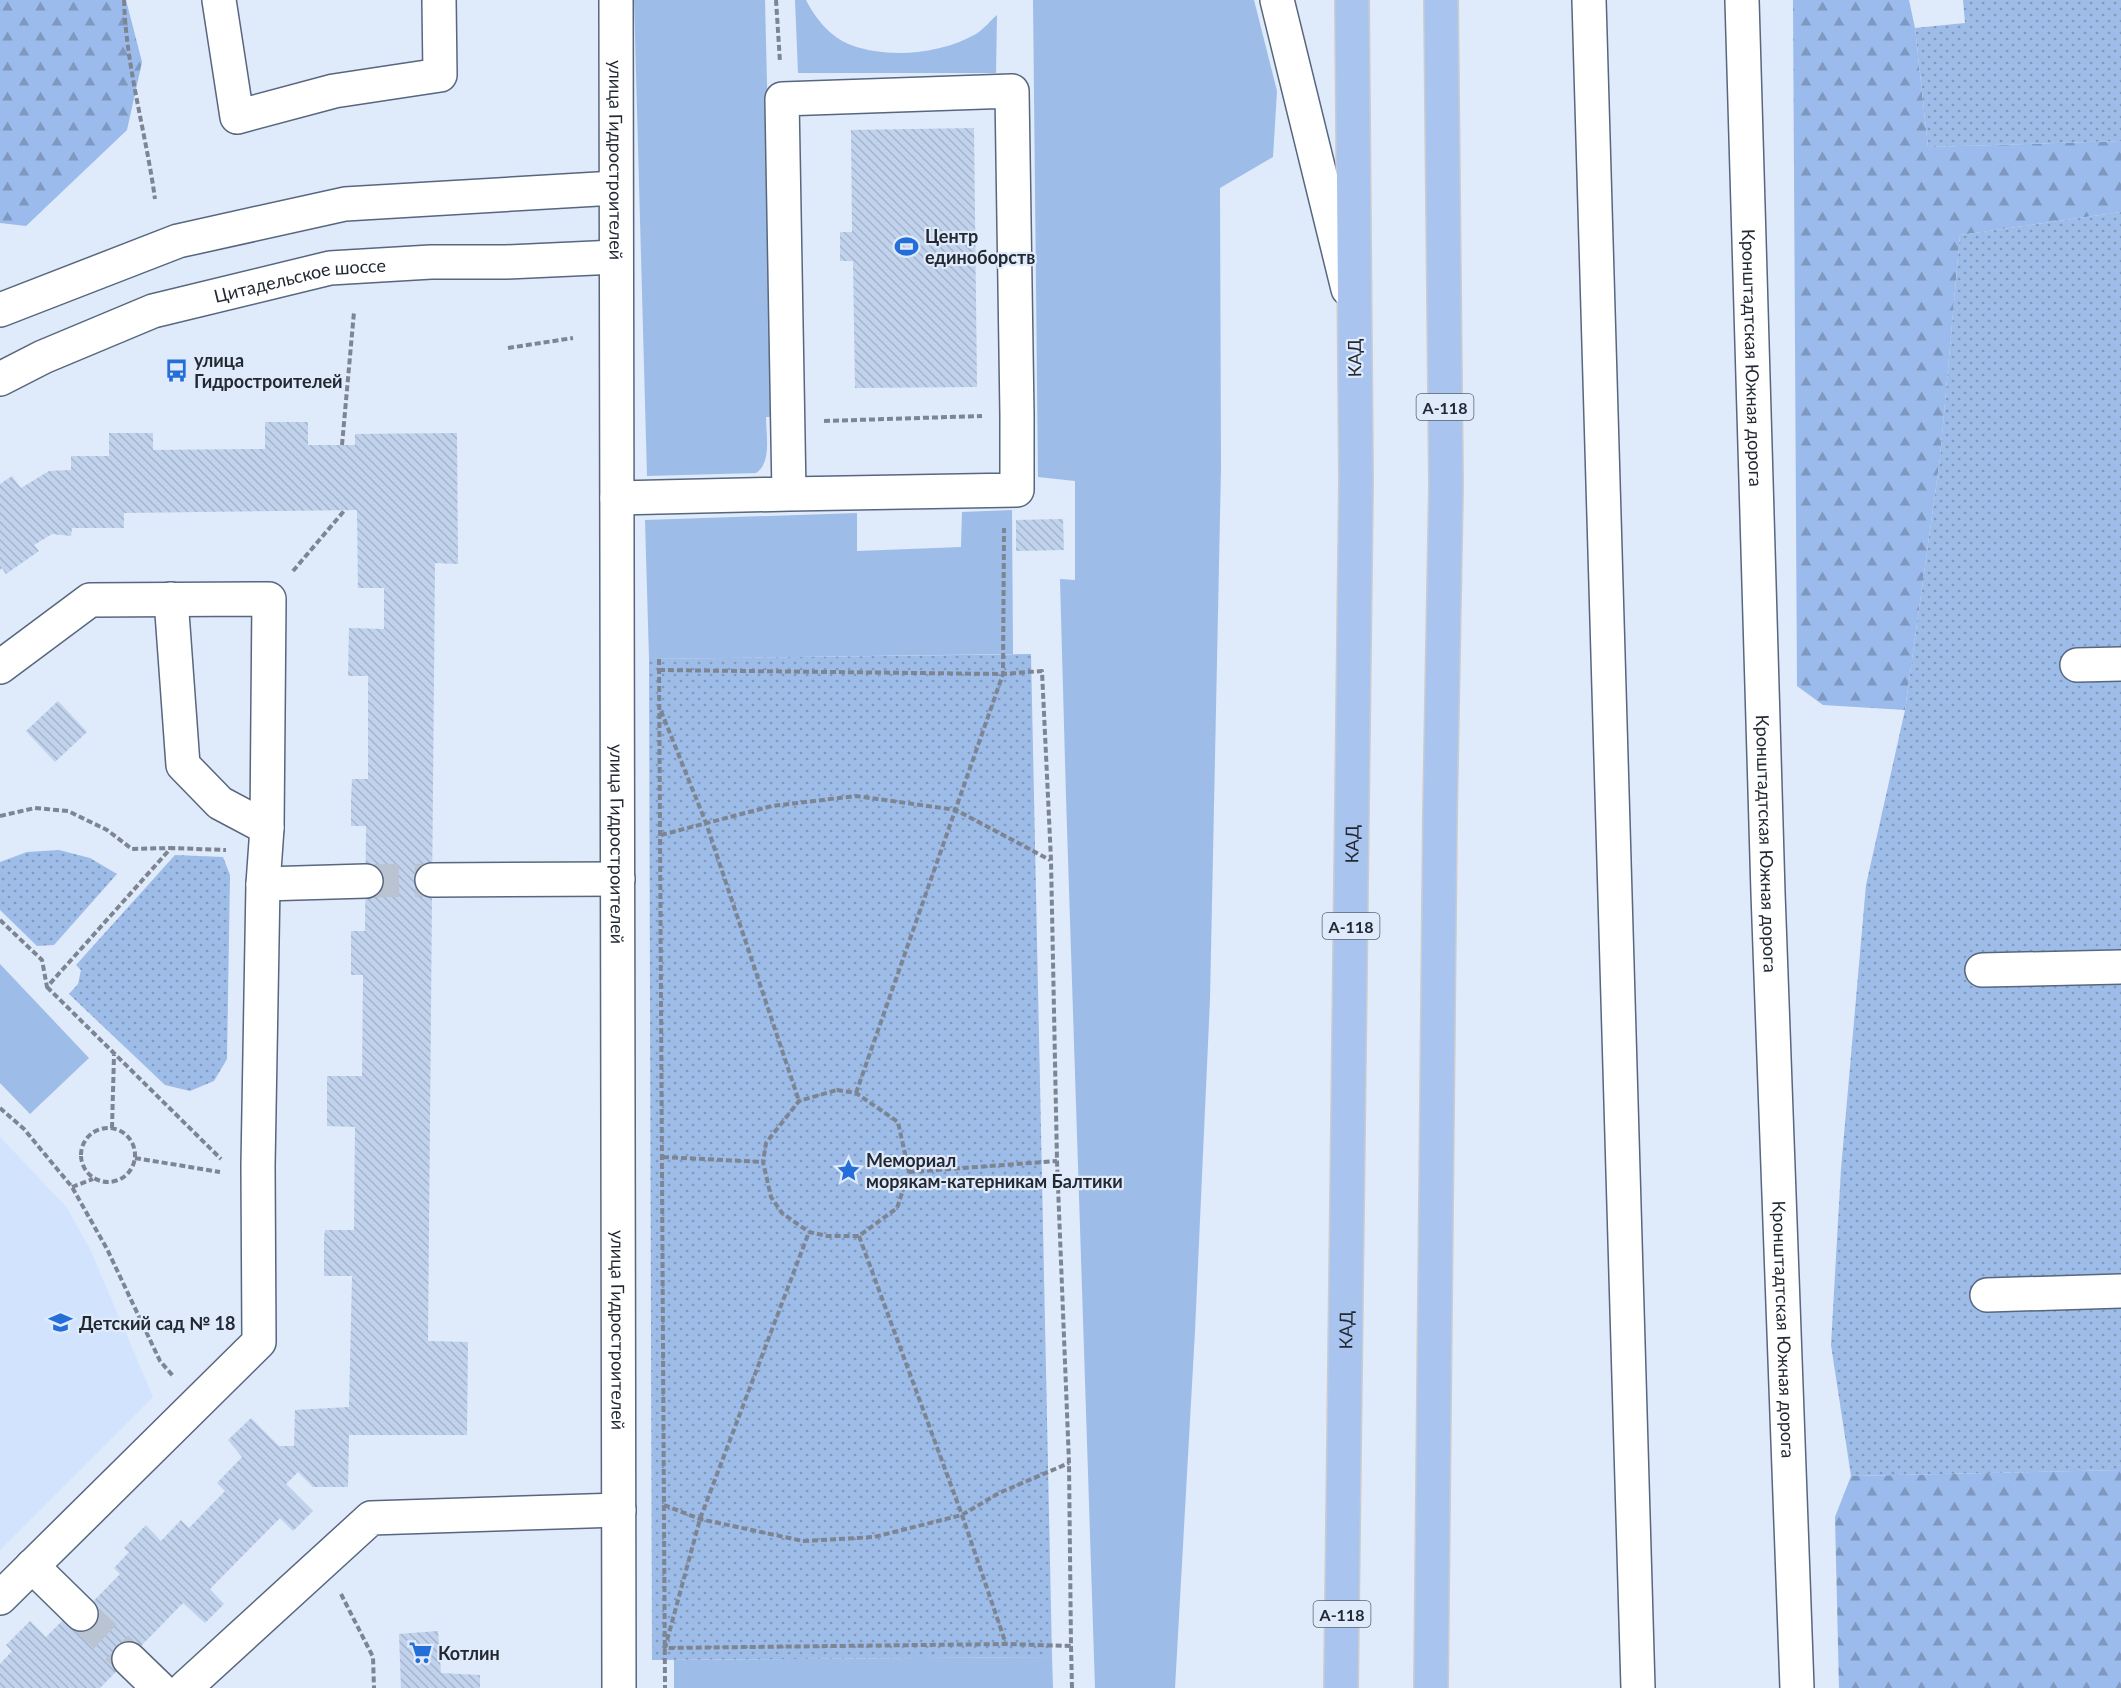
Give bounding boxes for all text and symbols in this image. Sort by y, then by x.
street label: улица Гидростроителей [605,60,627,260]
place label: Центр единоборств [925,225,1035,268]
street label: Кронштадтская Южная дорога [1738,229,1767,487]
sports icon: Центр единоборств [894,233,920,259]
street label: Цитадельское шоссе [211,254,386,307]
street label: КАД [1343,339,1365,377]
place label: улица Гидростроителей [194,349,343,392]
bus stop icon: улица Гидростроителей [163,357,189,383]
road number: А-118 [1416,394,1474,420]
street label: Кронштадтская Южная дорога [1752,714,1782,973]
street label: улица Гидростроителей [606,744,629,944]
street label: КАД [1340,825,1363,864]
road number: А-118 [1322,913,1380,939]
place label: Мемориал морякам-катерникам Балтики [866,1149,1123,1192]
place icon: Мемориал морякам-катерникам Балтики [835,1157,861,1183]
street label: Кронштадтская Южная дорога [1768,1200,1800,1459]
street label: улица Гидростроителей [607,1230,630,1430]
school or university icon: Детский сад № 18 [48,1310,74,1336]
street label: КАД [1334,1311,1357,1349]
place label: Детский сад № 18 [79,1312,235,1334]
road number: А-118 [1314,1601,1370,1627]
supermarket icon: Котлин [407,1640,433,1666]
place label: Котлин [438,1642,500,1664]

